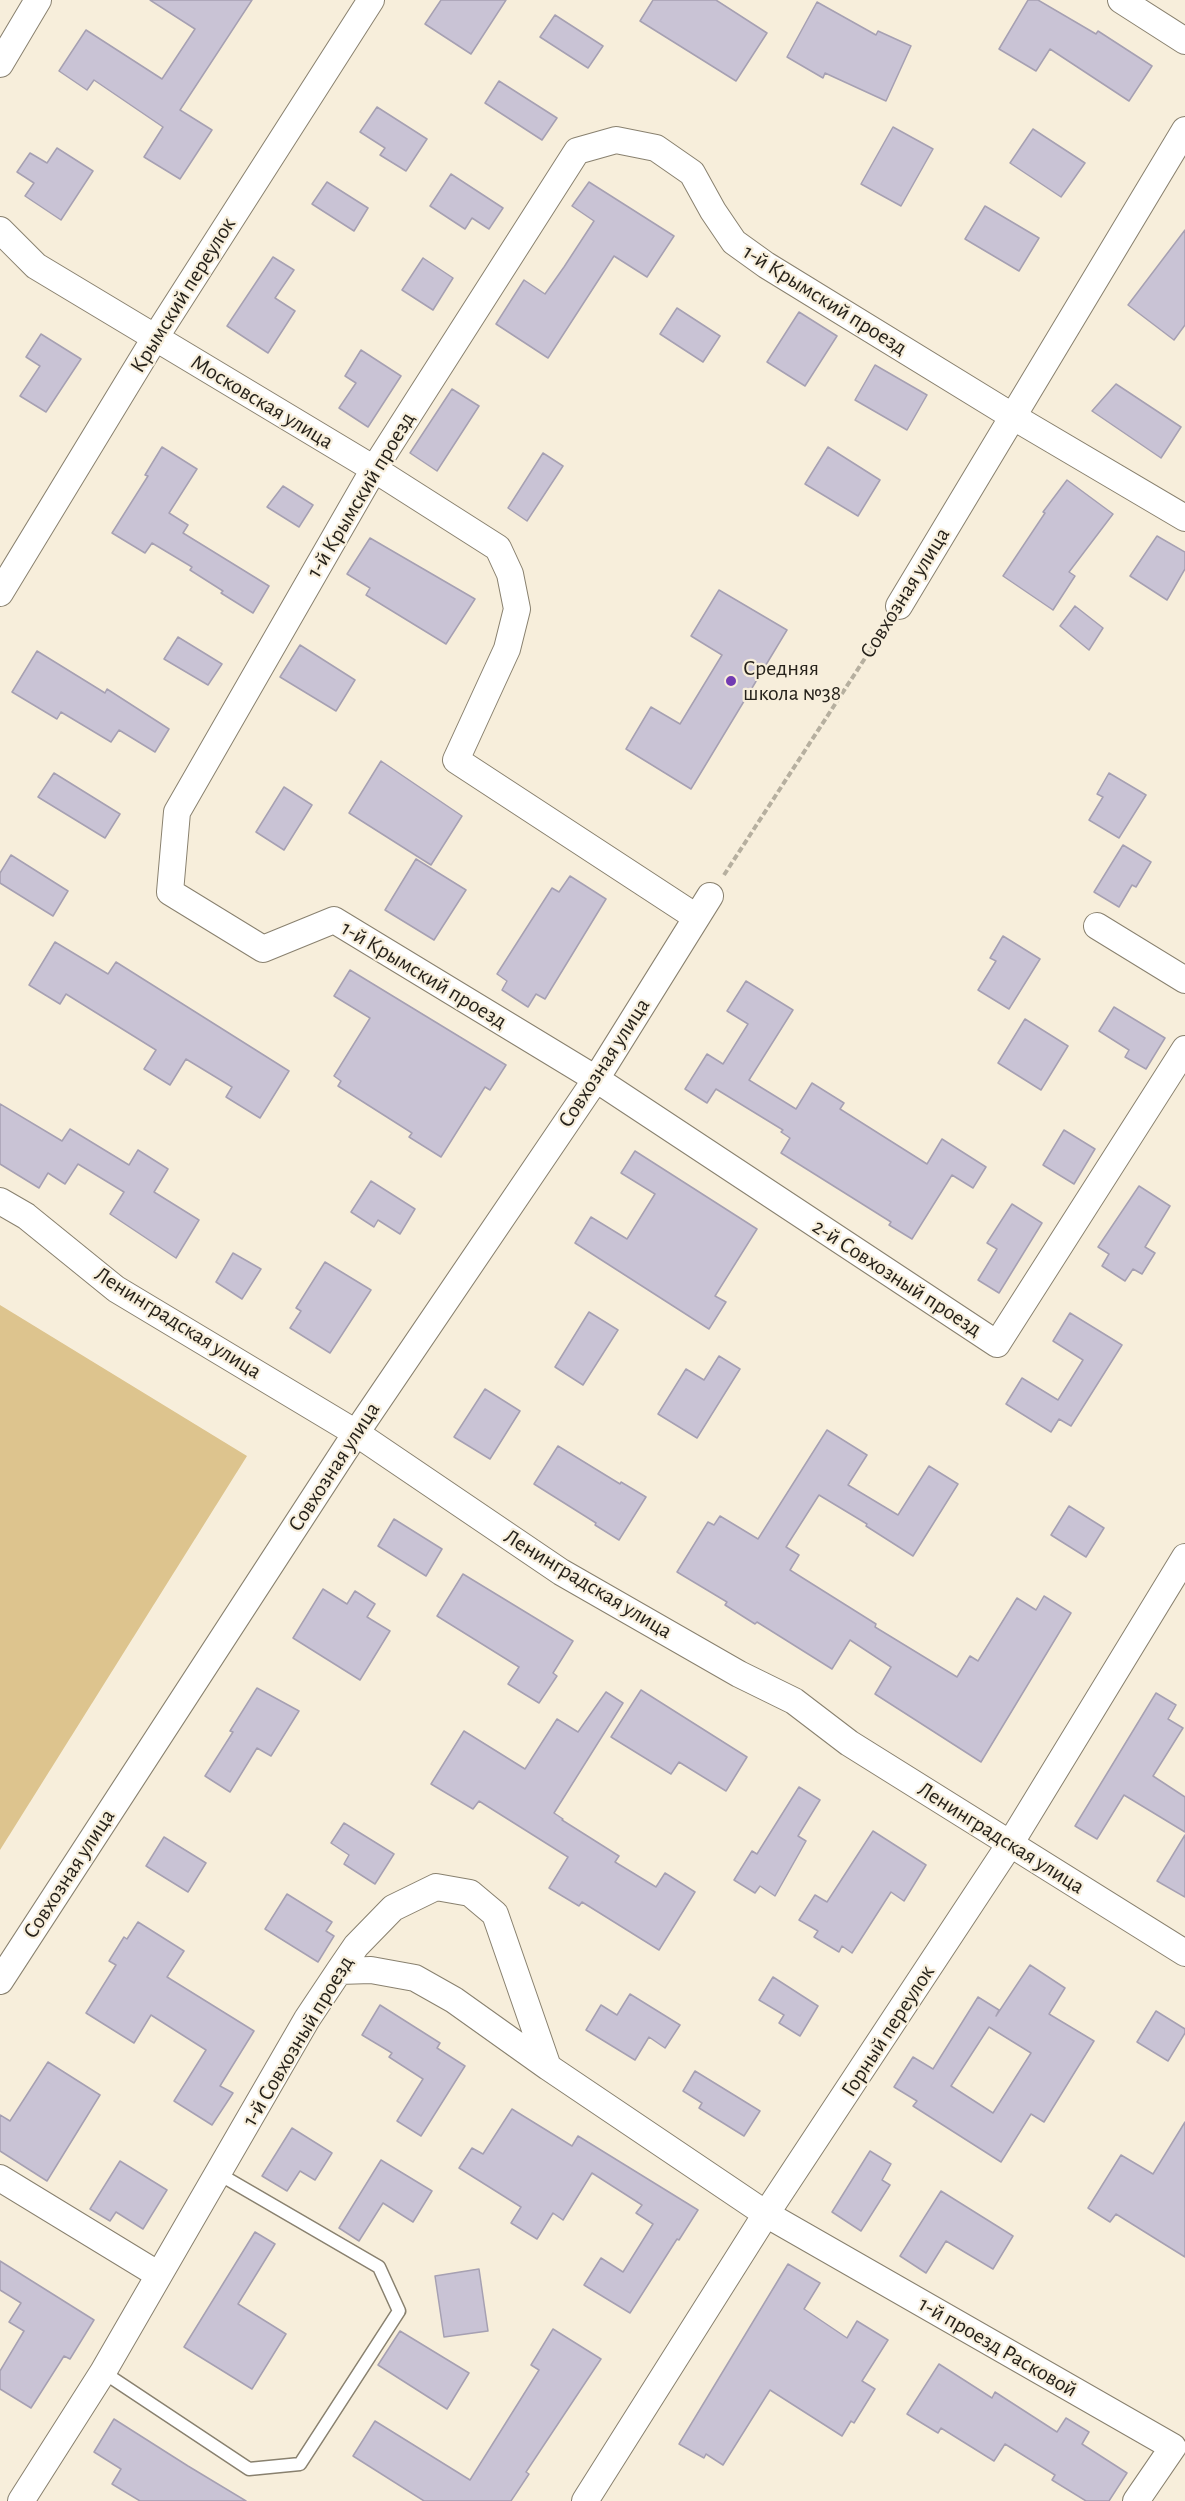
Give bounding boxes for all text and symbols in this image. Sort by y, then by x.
street label: Крымский переулок [125,212,241,378]
street label: 1-й Крымский проезд [738,239,912,361]
street label: Московская улица [186,349,338,455]
street label: 1-й Крымский проезд [301,407,421,583]
street label: Совхозная улица [854,523,956,663]
place label: Средняя школа №38 [743,655,841,706]
marker: Средняя школа №38 [724,674,738,688]
street label: 1-й Крымский проезд [336,915,512,1035]
street label: Совхозная улица [552,993,656,1133]
street label: 2-й Совхозный проезд [807,1213,987,1343]
street label: Ленинградская улица [90,1261,266,1385]
street label: Совхозная улица [282,1397,386,1537]
street label: Ленинградская улица [499,1523,677,1645]
street label: Ленинградская улица [913,1776,1089,1900]
street label: Совхозная улица [17,1804,121,1944]
street label: 1-й Совхозный проезд [237,1951,359,2131]
street label: Горный переулок [836,1960,940,2102]
street label: 1-й проезд Расковой [914,2291,1082,2403]

